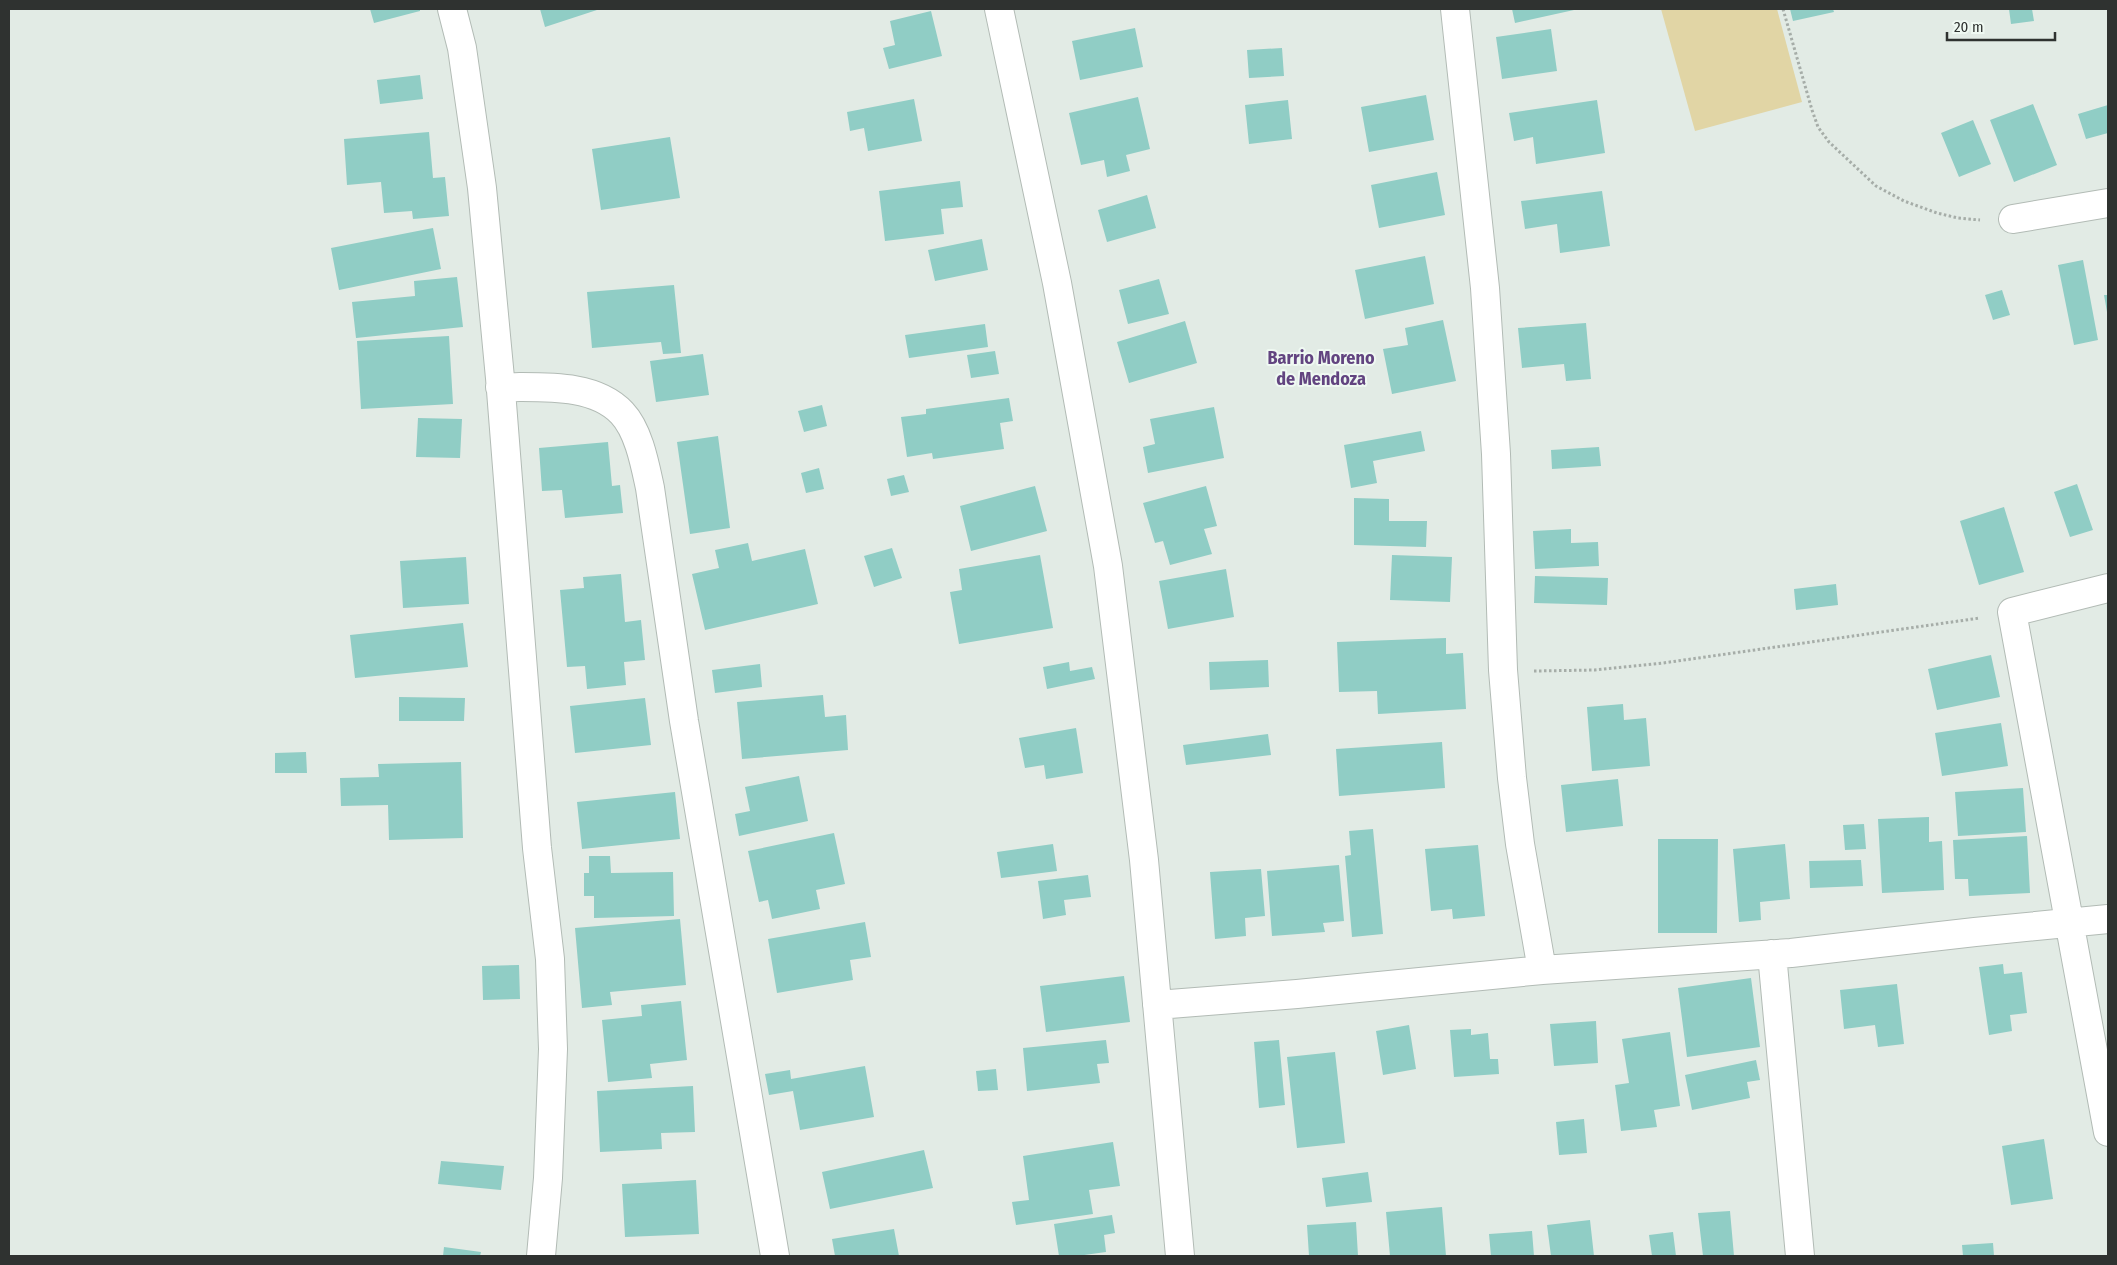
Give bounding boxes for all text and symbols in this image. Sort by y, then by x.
scale bar [1947,10,2054,42]
text: 20 m [1954,18,1984,36]
district label: Barrio Moreno de Mendoza [1267,347,1375,390]

